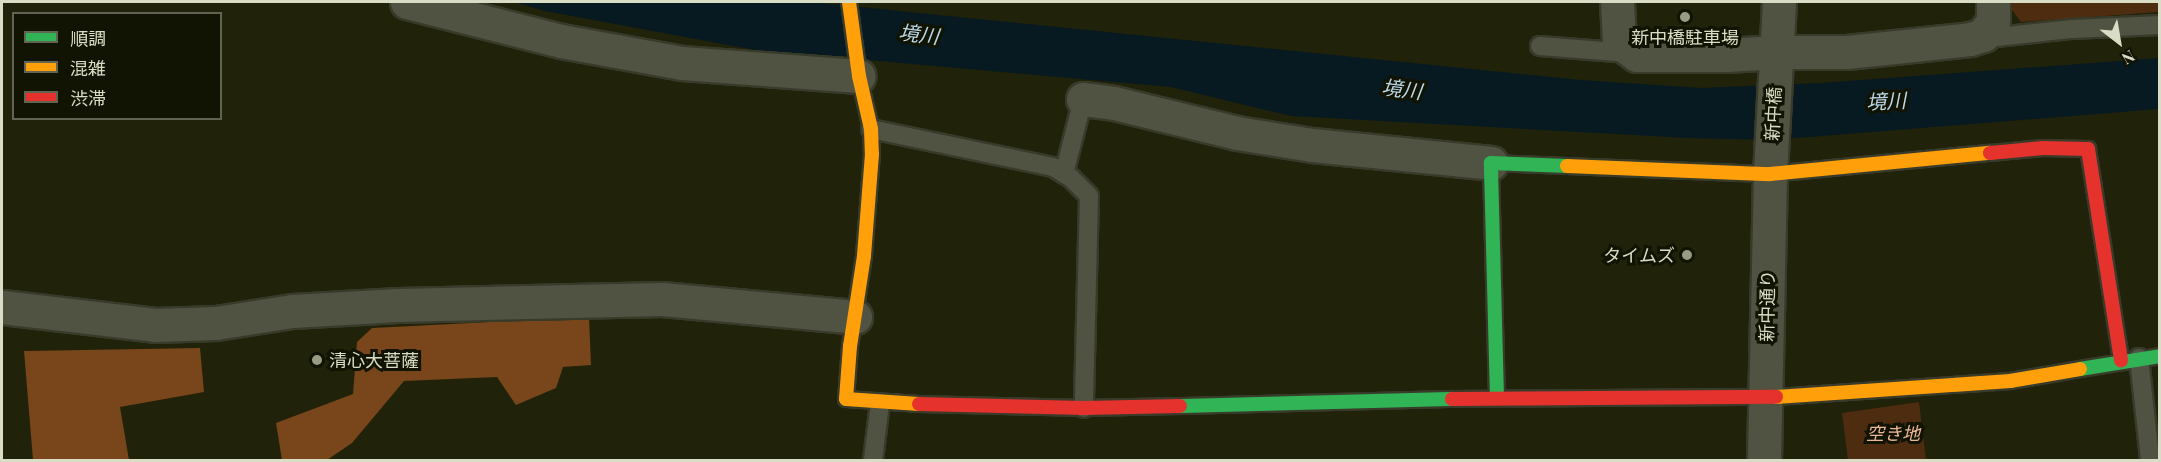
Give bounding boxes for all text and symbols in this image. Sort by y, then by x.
marker: 新中橋駐車場 [1678,10,1692,24]
legend [12,12,222,120]
north arrow [2089,12,2149,72]
water label: 境川 [898,19,940,47]
text: 順調 [70,26,106,50]
place label: 新中橋駐車場 [1631,26,1739,48]
text: N [2118,46,2139,70]
text: 混雑 [70,56,106,80]
water label: 境川 [1381,74,1423,102]
text: 渋滞 [70,86,106,110]
street label: 新中橋 [1761,86,1785,142]
water label: 境川 [1865,87,1907,113]
place label: タイムズ [1603,244,1675,266]
marker: タイムズ [1680,248,1694,262]
street label: 新中通り [1756,270,1778,342]
place label: 清心大菩薩 [329,349,419,371]
marker: 清心大菩薩 [310,353,324,367]
park label: 空き地 [1866,422,1920,444]

